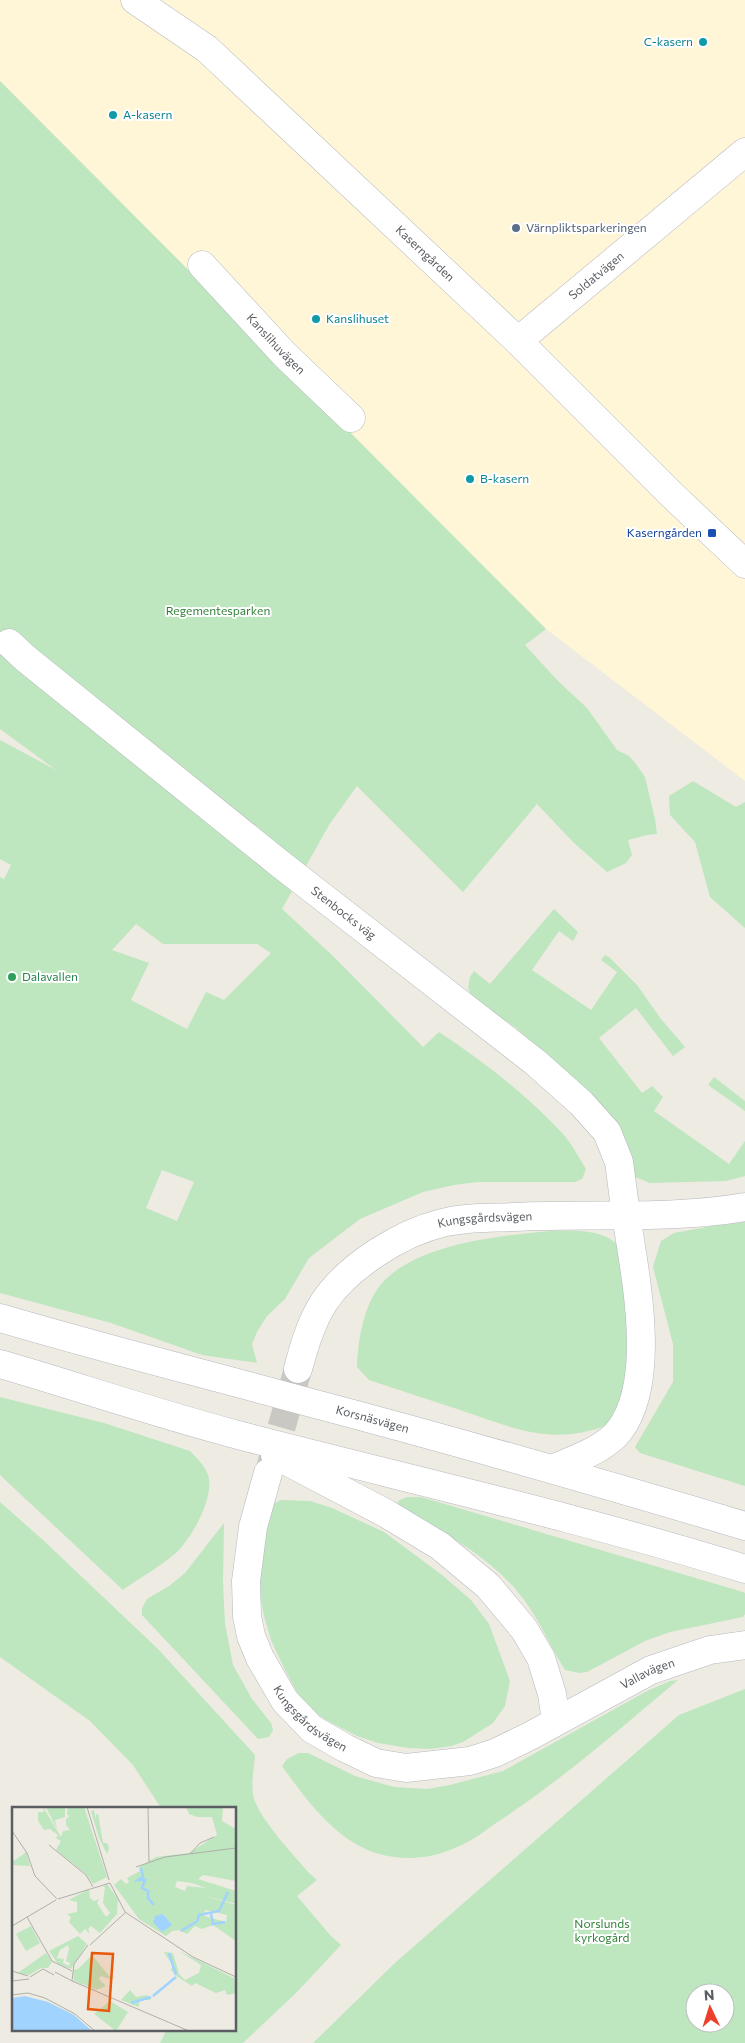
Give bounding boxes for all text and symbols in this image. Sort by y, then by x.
place label: C-kasern [644,34,693,48]
marker: C-kasern [697,36,709,48]
place label: A-kasern [123,107,172,121]
marker: A-kasern [107,109,119,121]
place label: Värnpliktsparkeringen [526,220,647,234]
street label: Kaserngården [393,222,458,284]
marker: Värnpliktsparkeringen [510,222,522,234]
street label: Soldatvägen [565,248,626,302]
street label: Kanslihuvägen [244,310,308,376]
place label: Kanslihuset [326,311,389,325]
marker: Kanslihuset [310,313,322,325]
place label: B-kasern [480,471,529,485]
marker: B-kasern [464,473,476,485]
place label: Kaserngården [627,525,702,539]
marker: Kaserngården [706,527,718,539]
park label: Regementesparken [166,603,270,617]
street label: Stenbocks väg [309,883,380,942]
place label: Dalavallen [22,969,78,983]
marker: Dalavallen [6,971,18,983]
street label: Kungsgårdsvägen [436,1208,532,1230]
street label: Korsnäsvägen [335,1402,411,1435]
street label: Vallavägen [618,1655,676,1691]
street label: Kungsgårdsvägen [271,1682,350,1754]
inset map [12,1807,236,2030]
park label: Norslunds kyrkogård [574,1916,630,1944]
north arrow [685,1983,735,2033]
text: N [703,1986,715,2003]

